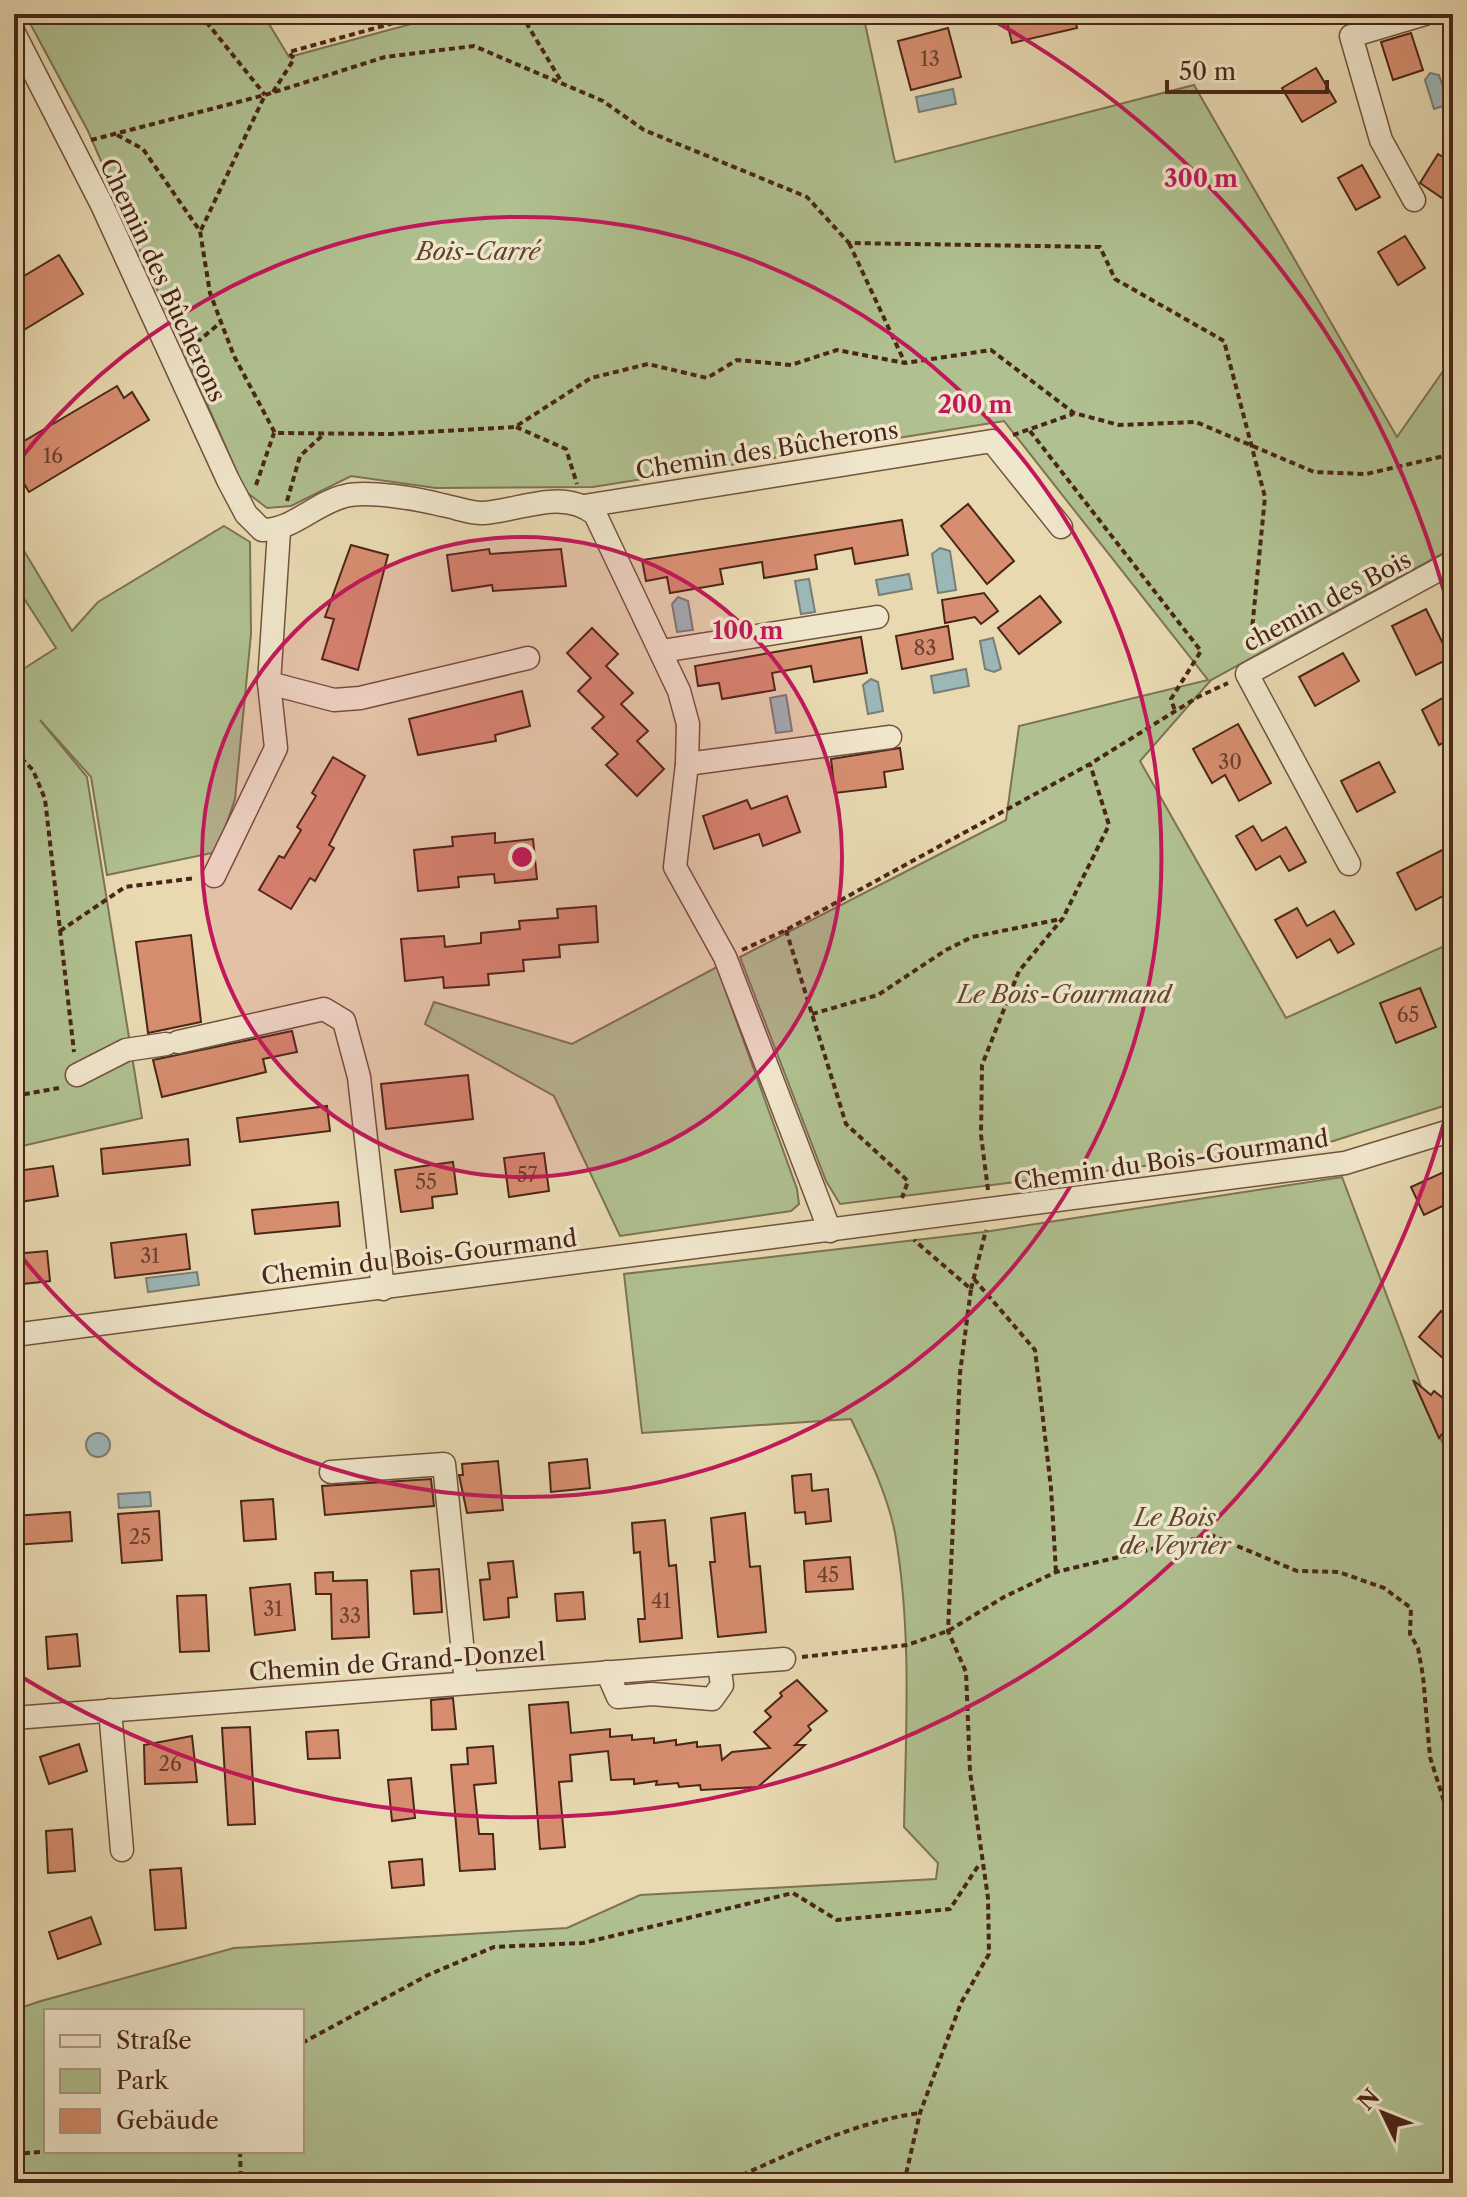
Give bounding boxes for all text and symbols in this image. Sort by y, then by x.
scale bar [1167,44,1327,94]
house number: 13 [920,47,940,71]
text: 50 m [1179,57,1236,86]
street label: Chemin des Bûcherons [94,154,232,406]
text: 300 m [1164,164,1238,193]
park label: Bois-Carré [414,237,542,266]
text: 200 m [938,390,1012,419]
street label: Chemin des Bûcherons [634,415,900,485]
house number: 16 [43,444,63,468]
street label: chemin des Bois [1238,544,1416,658]
text: 100 m [712,616,784,645]
house number: 83 [914,636,936,660]
house number: 30 [1218,750,1242,774]
centre of rings [508,843,536,871]
park label: Le Bois-Gourmand [955,980,1174,1009]
house number: 65 [1397,1003,1419,1027]
street label: Chemin du Bois-Gourmand [1012,1123,1331,1196]
house number: 57 [517,1163,538,1187]
house number: 55 [415,1170,437,1194]
street label: Chemin du Bois-Gourmand [260,1223,579,1291]
house number: 31 [140,1244,160,1268]
park label: Le Bois de Veyrier [1119,1503,1232,1560]
house number: 25 [129,1525,151,1549]
house number: 45 [817,1563,839,1587]
house number: 41 [651,1589,672,1613]
house number: 31 [263,1597,283,1621]
house number: 33 [339,1604,361,1628]
street label: Chemin de Grand-Donzel [248,1637,546,1687]
house number: 26 [158,1752,182,1776]
legend [44,2009,304,2153]
text: Straße [116,2026,192,2055]
text: Park [116,2066,169,2095]
north arrow [1343,2073,1423,2153]
text: N [1352,2084,1385,2116]
text: Gebäude [116,2106,219,2135]

